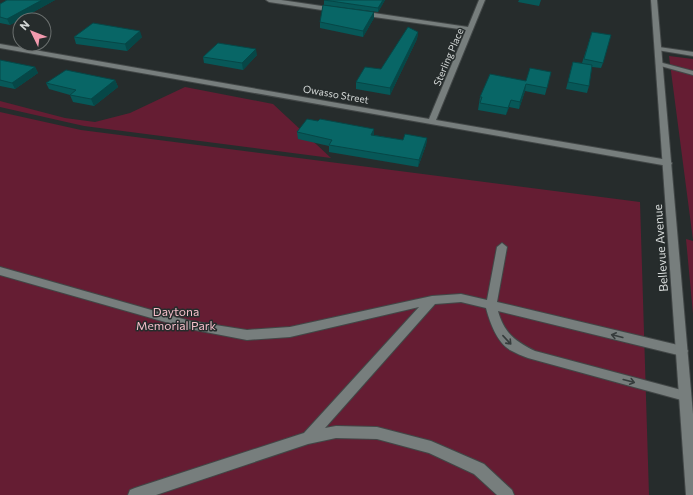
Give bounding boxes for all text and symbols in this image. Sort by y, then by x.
north arrow [12,12,52,52]
text: N [17,17,32,32]
street label: Sterling Place [430,26,466,88]
street label: Owasso Street [302,82,370,106]
street label: Bellevue Avenue [650,204,670,292]
park label: Daytona Memorial Park [136,304,217,332]
one-way arrow [611,331,624,339]
one-way arrow [503,334,512,345]
one-way arrow [622,378,635,385]

